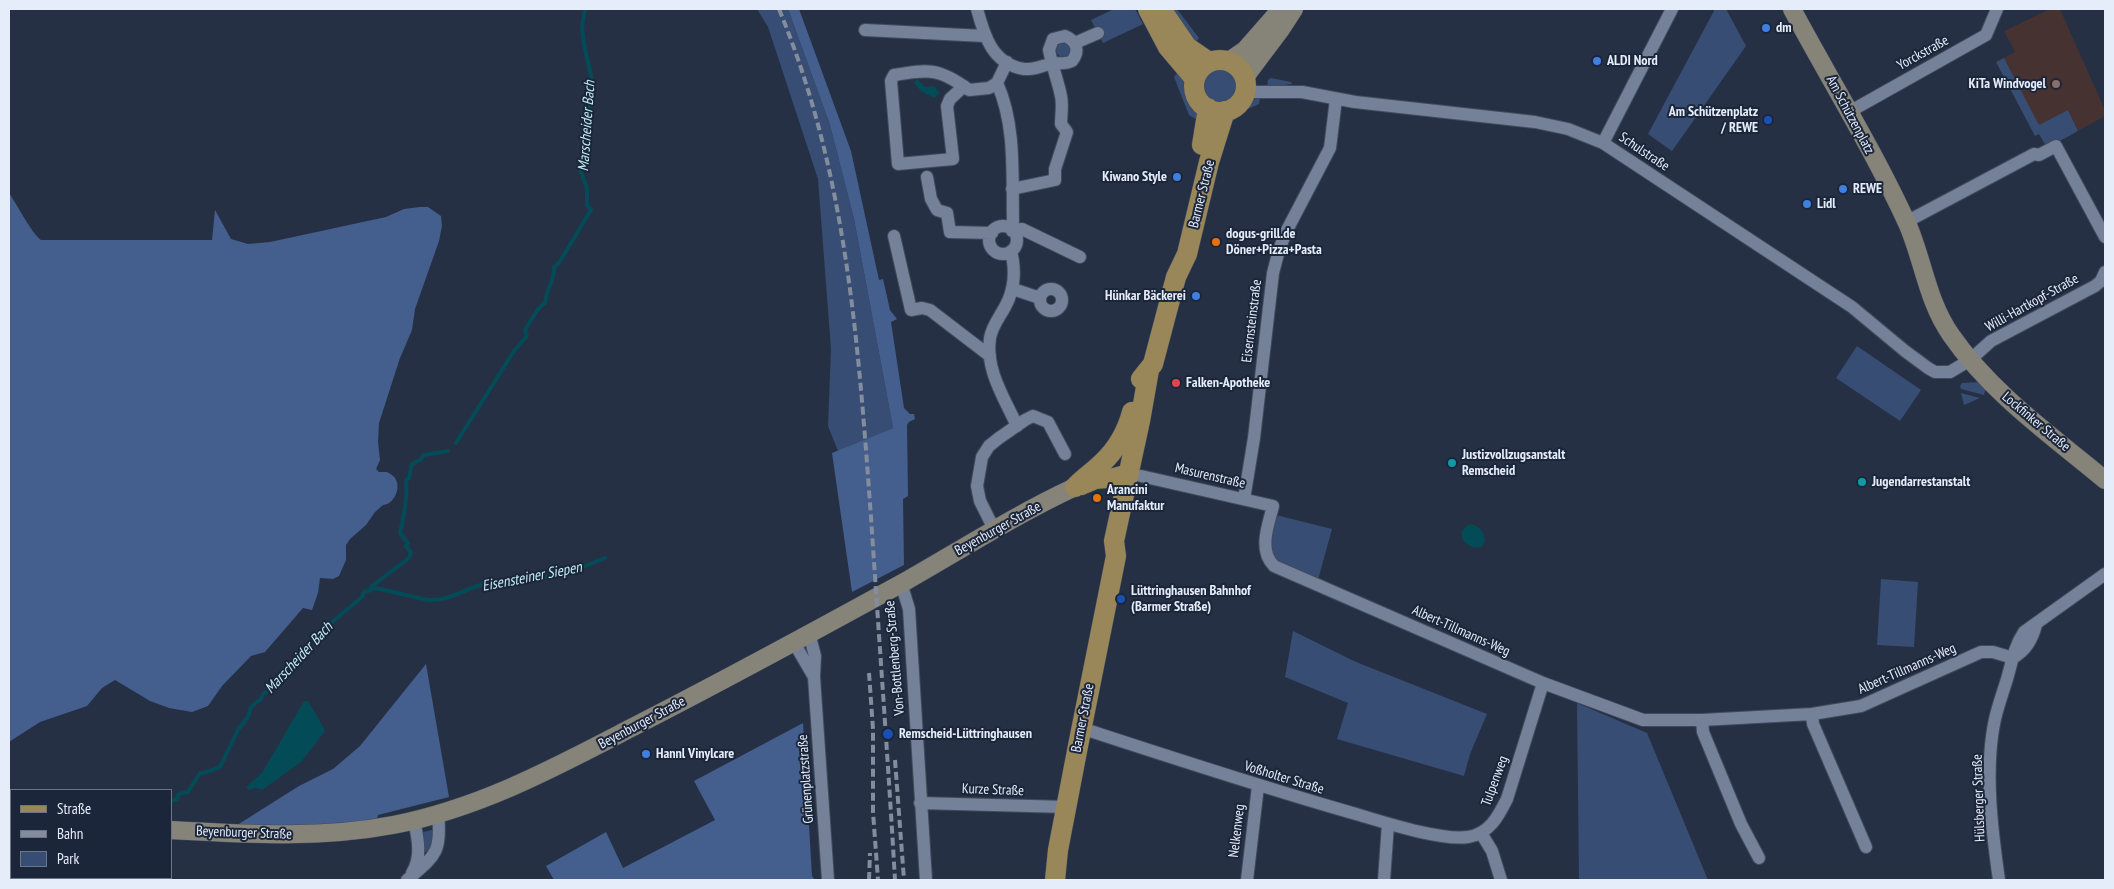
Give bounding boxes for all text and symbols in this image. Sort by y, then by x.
place label: dm [1776,20,1792,36]
marker: dm [1760,22,1772,34]
street label: Yorckstraße [1894,32,1952,74]
place label: ALDI Nord [1607,53,1658,69]
marker: ALDI Nord [1591,55,1603,67]
street label: Am Schützenplatz [1822,73,1878,157]
place label: KiTa Windvogel [1968,76,2046,92]
marker: KiTa Windvogel [2050,78,2062,90]
water label: Marscheider Bach [575,80,599,172]
place label: Am Schützenplatz / REWE [1669,104,1758,136]
marker: Am Schützenplatz / REWE [1762,114,1774,126]
street label: Schulstraße [1616,129,1672,175]
street label: Barmer Straße [1185,158,1219,230]
place label: Kiwano Style [1102,169,1167,185]
marker: Kiwano Style [1171,171,1183,183]
place label: REWE [1853,181,1882,197]
marker: REWE [1837,183,1849,195]
place label: Lidl [1817,196,1836,212]
marker: Lidl [1801,198,1813,210]
place label: dogus-grill.de Döner+Pizza+Pasta [1226,226,1322,258]
marker: dogus-grill.de Döner+Pizza+Pasta [1210,236,1222,248]
street label: Willi-Hartkopf-Straße [1982,270,2082,336]
street label: Eisernsteinstraße [1239,278,1265,364]
place label: Hünkar Bäckerei [1105,288,1186,304]
marker: Hünkar Bäckerei [1190,290,1202,302]
place label: Falken-Apotheke [1186,375,1270,391]
marker: Falken-Apotheke [1170,377,1182,389]
street label: Lockfinker Straße [1999,389,2073,455]
place label: Justizvollzugsanstalt Remscheid [1462,447,1565,480]
marker: Justizvollzugsanstalt Remscheid [1446,457,1458,469]
street label: Masurenstraße [1173,460,1247,492]
place label: Jugendarrestanstalt [1872,474,1970,490]
marker: Jugendarrestanstalt [1856,476,1868,488]
place label: Arancini Manufaktur [1107,482,1164,514]
marker: Arancini Manufaktur [1091,492,1103,504]
street label: Beyenburger Straße [952,498,1044,560]
water label: Eisensteiner Siepen [481,558,583,596]
place label: Lüttringhausen Bahnhof (Barmer Straße) [1131,583,1251,616]
marker: Lüttringhausen Bahnhof (Barmer Straße) [1115,593,1127,605]
street label: Von-Bottlenberg-Straße [882,600,908,716]
street label: Albert-Tillmanns-Weg [1409,602,1513,660]
water label: Marscheider Bach [261,619,337,697]
street label: Albert-Tillmanns-Weg [1855,640,1959,698]
street label: Barmer Straße [1068,682,1098,754]
street label: Beyenburger Straße [596,693,688,753]
place label: Remscheid-Lüttringhausen [899,726,1032,742]
marker: Remscheid-Lüttringhausen [881,727,895,741]
street label: Grünenplatzstraße [795,734,817,824]
place label: Hannl Vinylcare [656,746,734,762]
marker: Hannl Vinylcare [640,748,652,760]
street label: Tulpenweg [1478,754,1512,808]
street label: Hülsberger Straße [1969,754,1989,842]
street label: Voßholter Straße [1242,758,1326,798]
street label: Kurze Straße [962,781,1024,799]
legend [10,789,172,879]
text: Straße [57,799,91,818]
street label: Nelkenweg [1225,803,1249,859]
street label: Beyenburger Straße [196,823,292,843]
text: Bahn [57,824,83,843]
text: Park [57,849,79,868]

